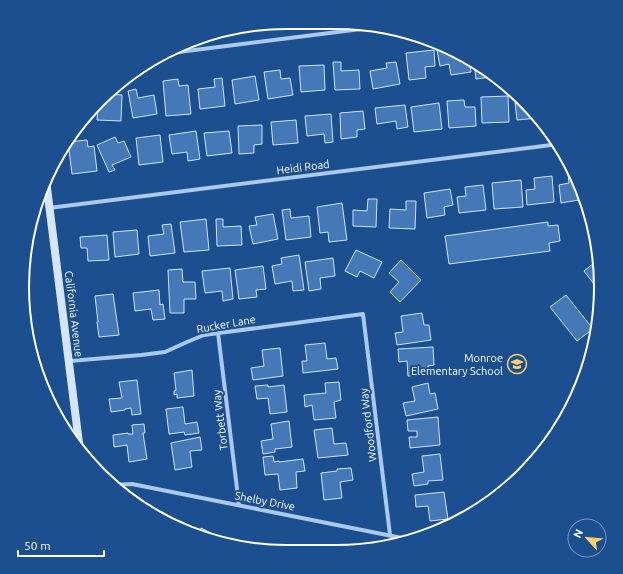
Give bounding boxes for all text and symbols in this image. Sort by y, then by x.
street label: Heidi Road [276,158,330,176]
street label: California Avenue [63,270,85,358]
street label: Rucker Lane [195,313,257,335]
place label: Monroe Elementary School [411,352,503,377]
school or university icon: Monroe Elementary School [506,353,528,375]
street label: Woodford Way [357,387,378,462]
street label: Torbett Way [210,388,230,451]
street label: Shelby Drive [234,489,296,513]
north arrow [567,518,607,558]
text: N [571,527,585,540]
scale bar [18,532,104,558]
text: 50 m [24,539,51,552]

